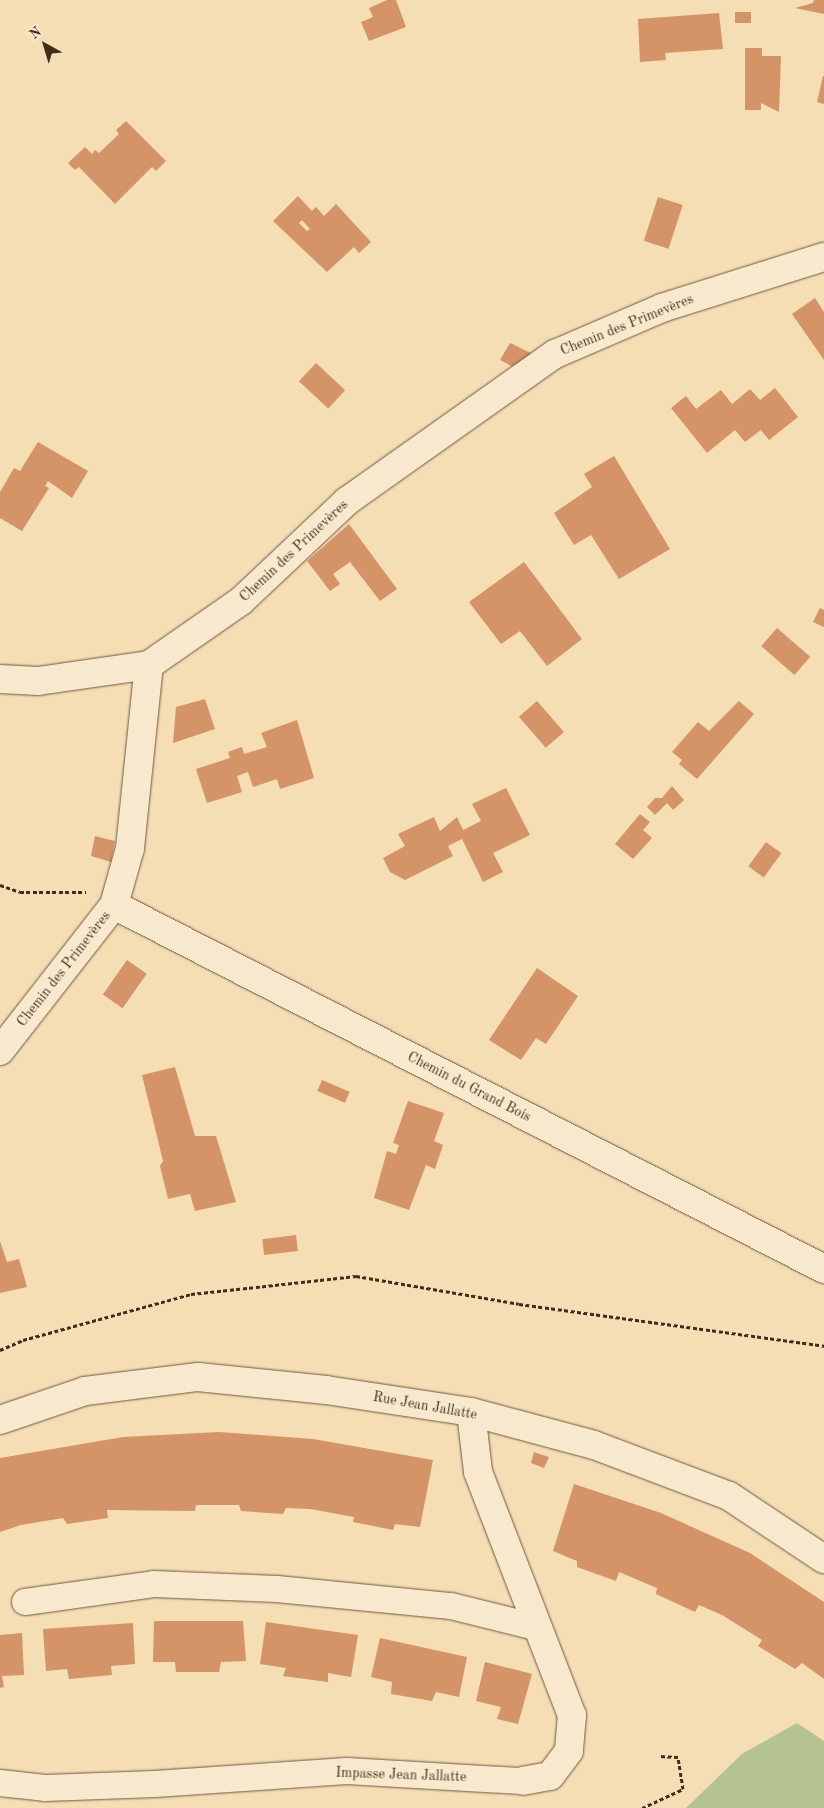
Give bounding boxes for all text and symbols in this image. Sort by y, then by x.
north arrow [20,20,70,70]
text: N [27,25,44,42]
street label: Chemin des Primevères [558,291,696,359]
street label: Chemin des Primevères [236,496,352,606]
street label: Chemin des Primevères [14,908,114,1030]
street label: Chemin du Grand Bois [404,1049,534,1125]
street label: Rue Jean Jallatte [372,1389,478,1423]
street label: Impasse Jean Jallatte [335,1764,467,1786]

